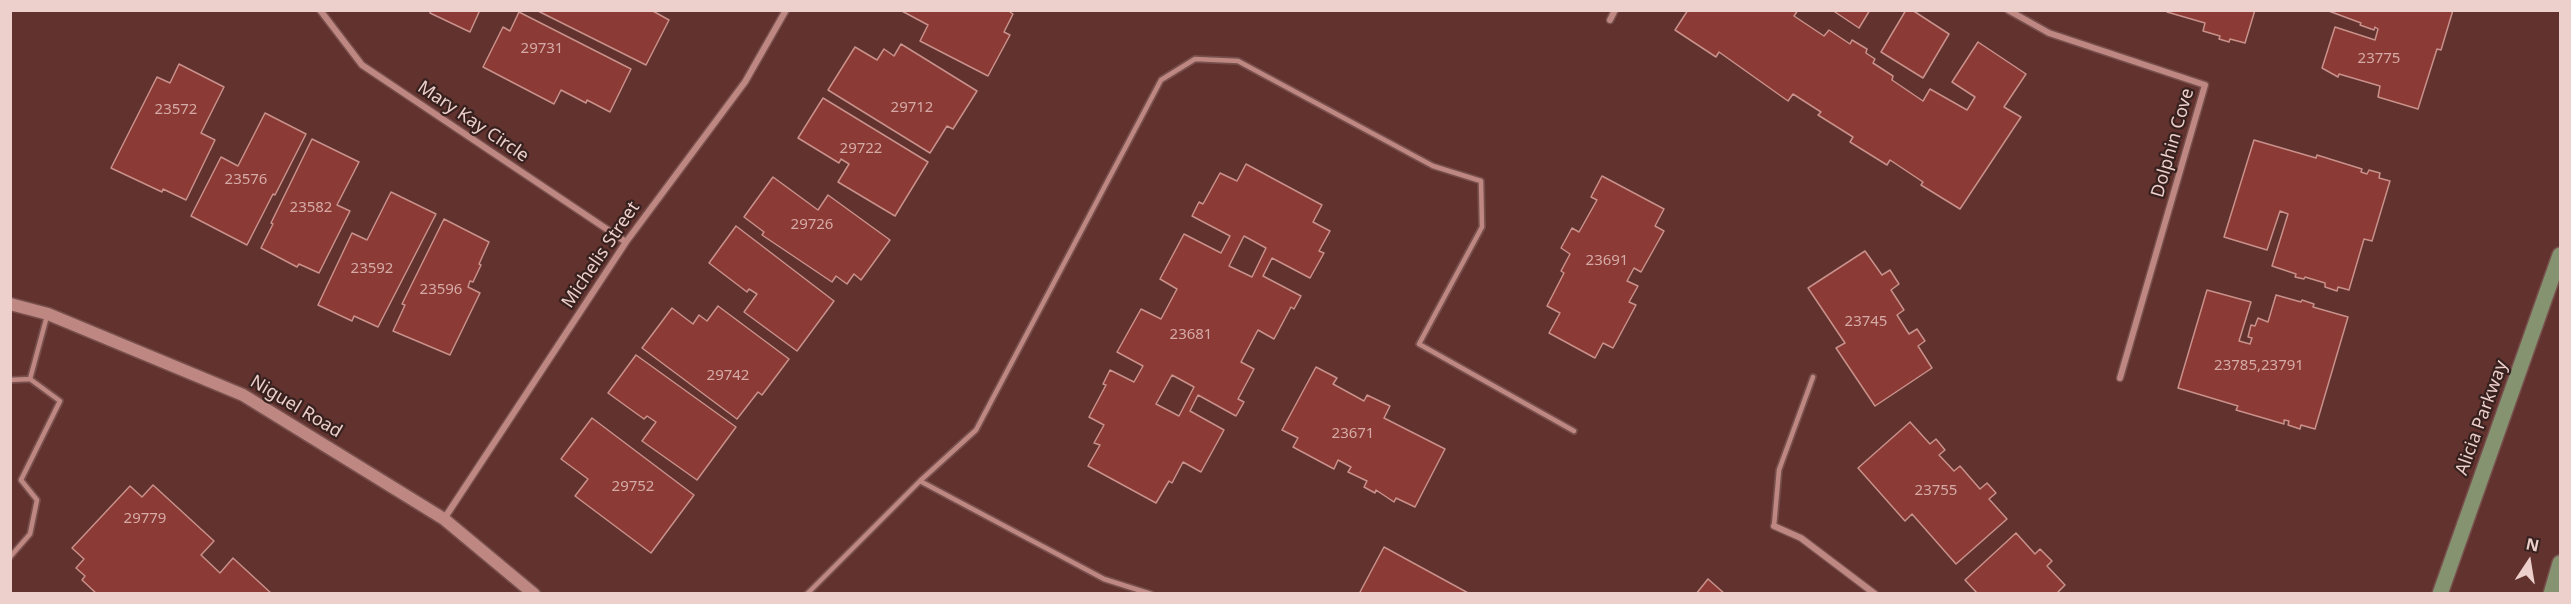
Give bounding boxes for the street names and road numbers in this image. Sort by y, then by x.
street label: Mary Kay Circle [413,77,533,167]
street label: Dolphin Cove [2147,86,2199,200]
street label: Michelis Street [557,198,645,312]
street label: Alicia Parkway [2451,358,2513,478]
street label: Niguel Road [246,371,346,443]

